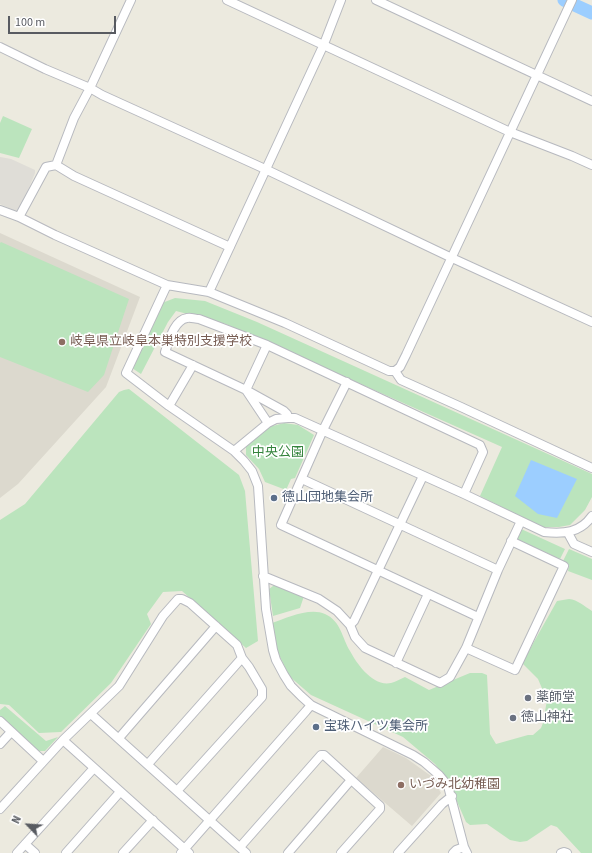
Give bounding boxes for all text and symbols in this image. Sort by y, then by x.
scale bar [10,8,118,34]
text: 100 m [15,14,45,31]
place label: 岐阜県立岐阜本巣特別支援学校 [70,334,252,350]
marker: 岐阜県立岐阜本巣特別支援学校 [57,337,67,347]
park label: 中央公園 [252,445,304,461]
place label: 徳山団地集会所 [282,490,373,506]
marker: 徳山団地集会所 [269,493,279,503]
place label: 薬師堂 [536,690,575,706]
marker: 薬師堂 [523,693,533,703]
place label: 徳山神社 [521,710,573,726]
marker: 徳山神社 [508,713,518,723]
place label: 宝珠ハイツ集会所 [324,719,428,735]
marker: 宝珠ハイツ集会所 [311,722,321,732]
place label: いづみ北幼稚園 [409,777,500,793]
marker: いづみ北幼稚園 [396,780,406,790]
north arrow [8,805,48,845]
text: N [8,813,25,826]

